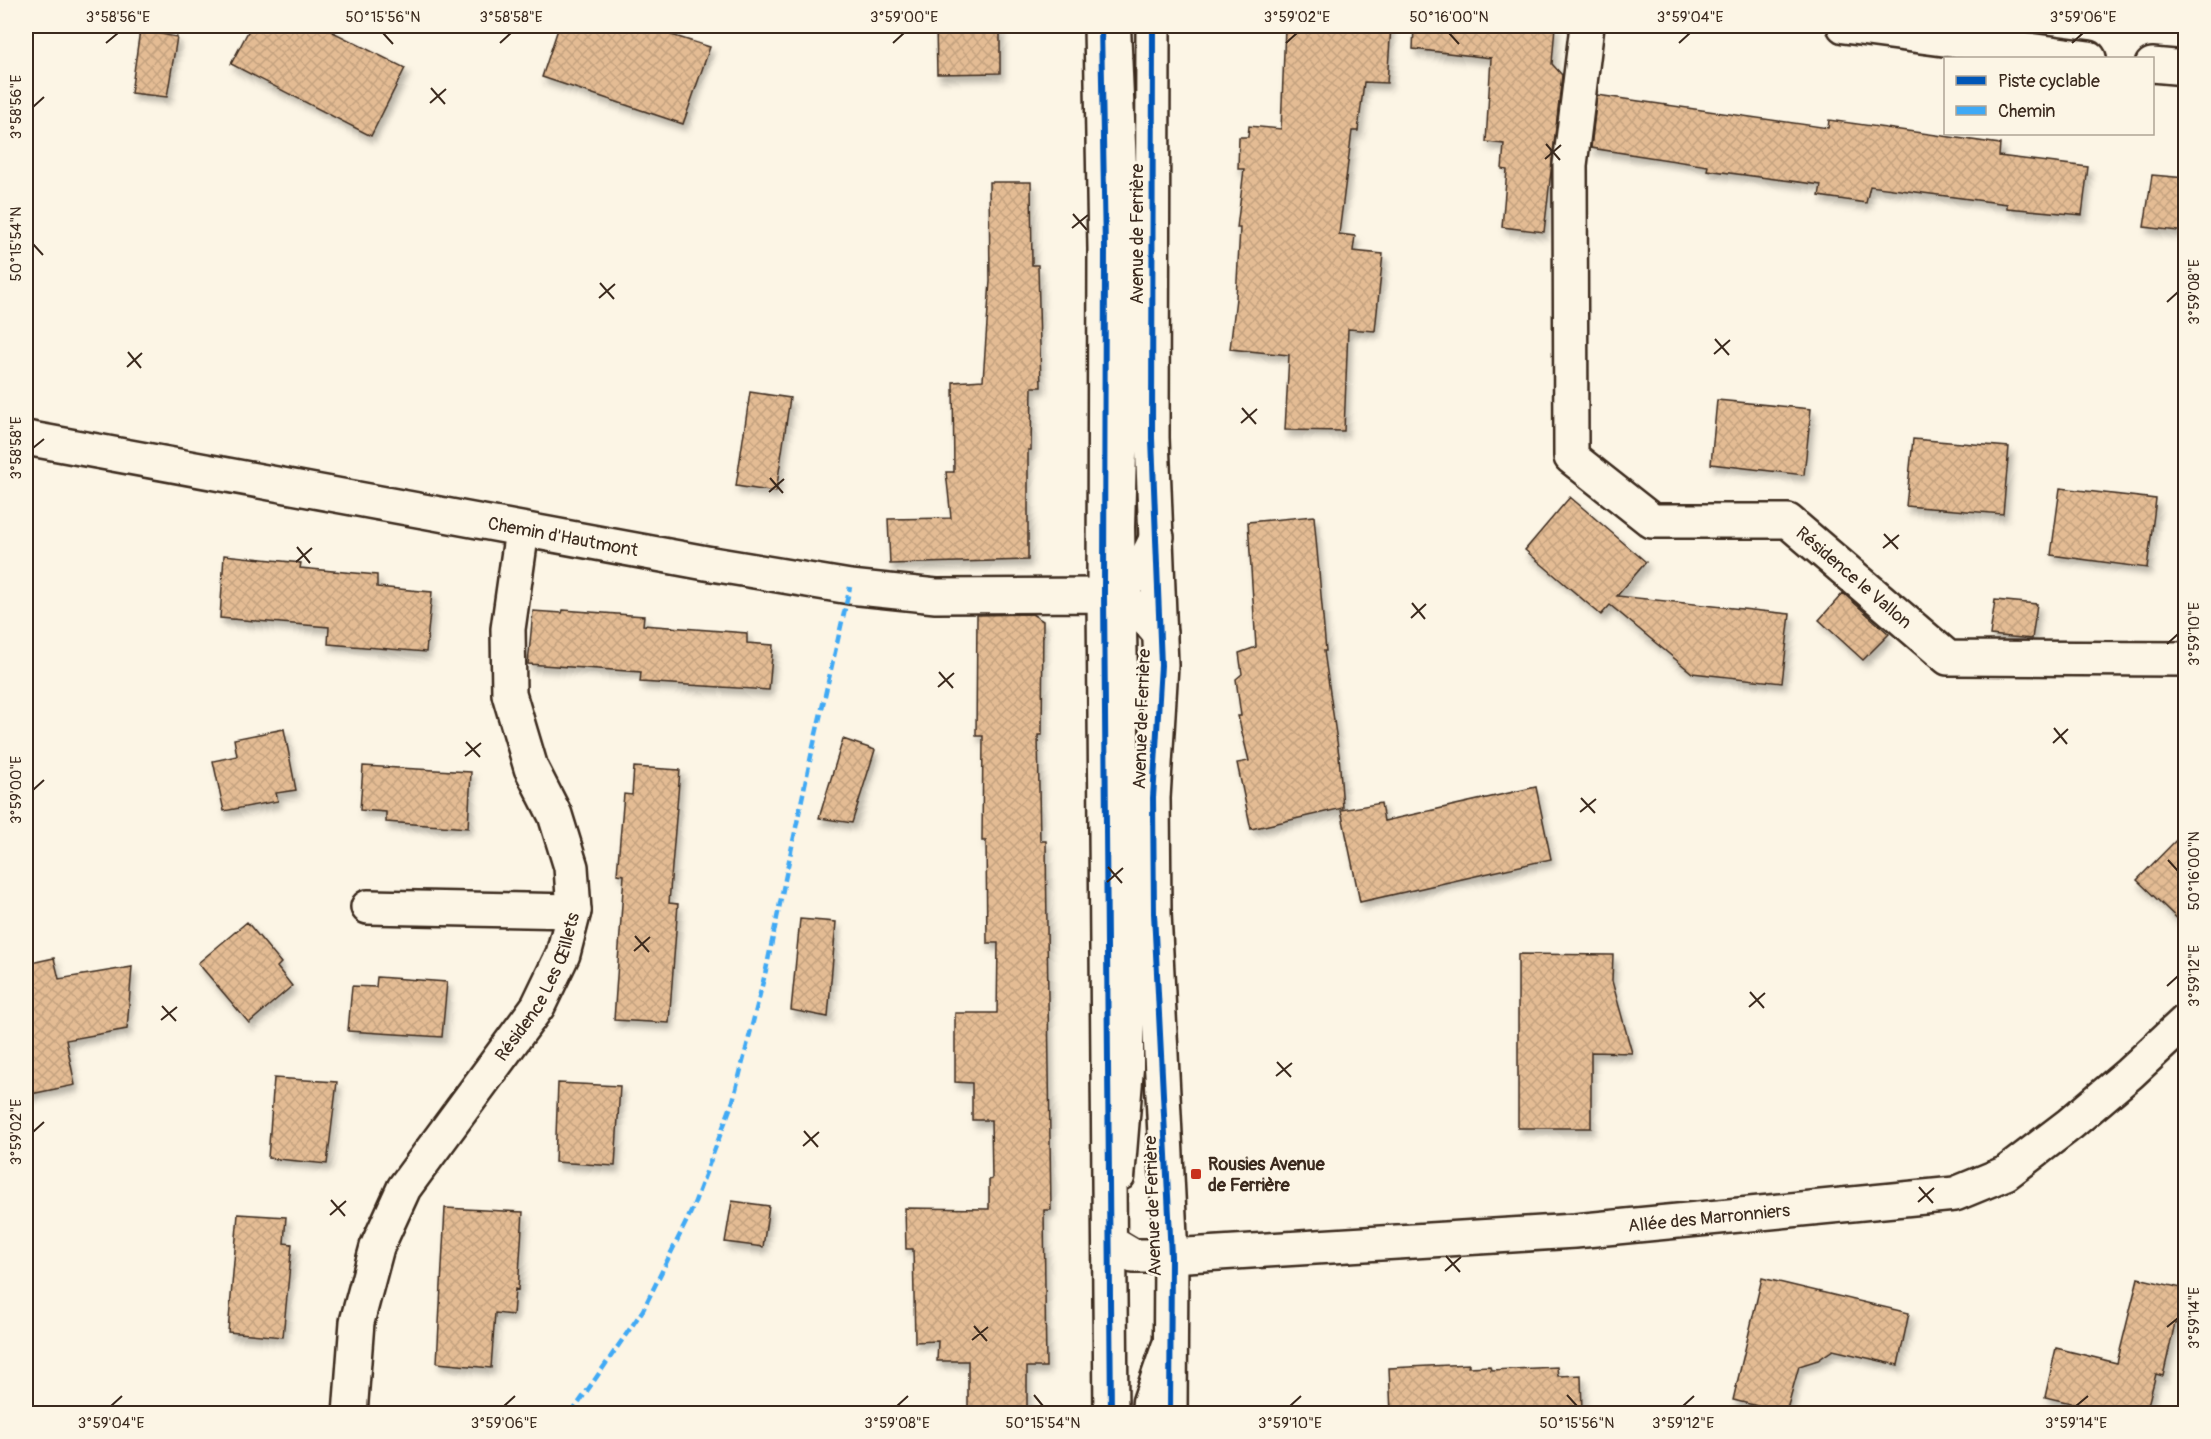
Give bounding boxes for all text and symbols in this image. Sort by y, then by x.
text: 3°58'56"E [86,8,150,27]
text: 50°15'56"N [345,8,421,27]
text: 3°58'58"E [479,8,543,27]
text: 3°59'00"E [870,8,938,27]
text: 3°59'02"E [1264,8,1330,27]
text: 50°16'00"N [1409,8,1489,27]
text: 3°59'04"E [1657,8,1723,27]
text: 3°59'06"E [2050,8,2117,27]
legend [1944,57,2154,135]
text: Piste cyclable [1998,70,2100,93]
text: 3°58'56"E [7,75,26,139]
text: Chemin [1998,100,2055,123]
street label: Avenue de Ferrière [1126,163,1149,304]
text: 50°15'54"N [7,207,26,281]
text: 3°59'08"E [2185,259,2204,325]
text: 3°58'58"E [7,416,26,480]
street label: Chemin d'Hautmont [486,512,641,562]
street label: Résidence le Vallon [1791,521,1917,633]
text: 3°59'10"E [2185,602,2204,666]
street label: Avenue de Ferrière [1128,648,1156,790]
text: 3°59'00"E [7,756,26,824]
text: 50°16'00"N [2185,831,2204,911]
street label: Résidence Les Œillets [490,910,585,1066]
text: 3°59'12"E [2185,945,2204,1007]
text: 3°59'02"E [7,1099,26,1165]
street label: Avenue de Ferrière [1139,1135,1167,1277]
place label: Rousies Avenue de Ferrière [1208,1153,1326,1197]
marker: Rousies Avenue de Ferrière [1189,1167,1203,1181]
street label: Allée des Marronniers [1627,1199,1791,1237]
text: 3°59'14"E [2185,1287,2204,1349]
text: 3°59'04"E [78,1414,144,1433]
text: 3°59'06"E [471,1414,538,1433]
text: 3°59'08"E [864,1414,930,1433]
text: 50°15'54"N [1006,1414,1080,1433]
text: 3°59'10"E [1258,1414,1322,1433]
text: 50°15'56"N [1539,1414,1615,1433]
text: 3°59'12"E [1652,1414,1714,1433]
text: 3°59'14"E [2045,1414,2107,1433]

